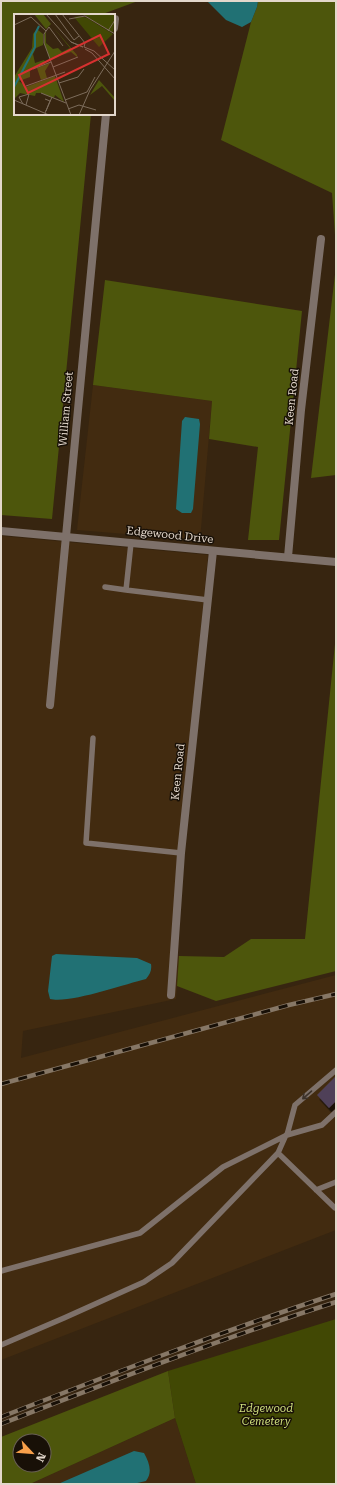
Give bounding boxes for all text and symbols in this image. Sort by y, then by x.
inset map [14,14,115,115]
street label: Keen Road [283,368,301,426]
street label: William Street [56,371,76,447]
street label: Edgewood Drive [126,524,214,546]
street label: Keen Road [169,743,187,801]
one-way arrow [301,1091,312,1100]
park label: Edgewood Cemetery [238,1402,293,1428]
north arrow [12,1433,52,1473]
text: N [33,1451,48,1464]

